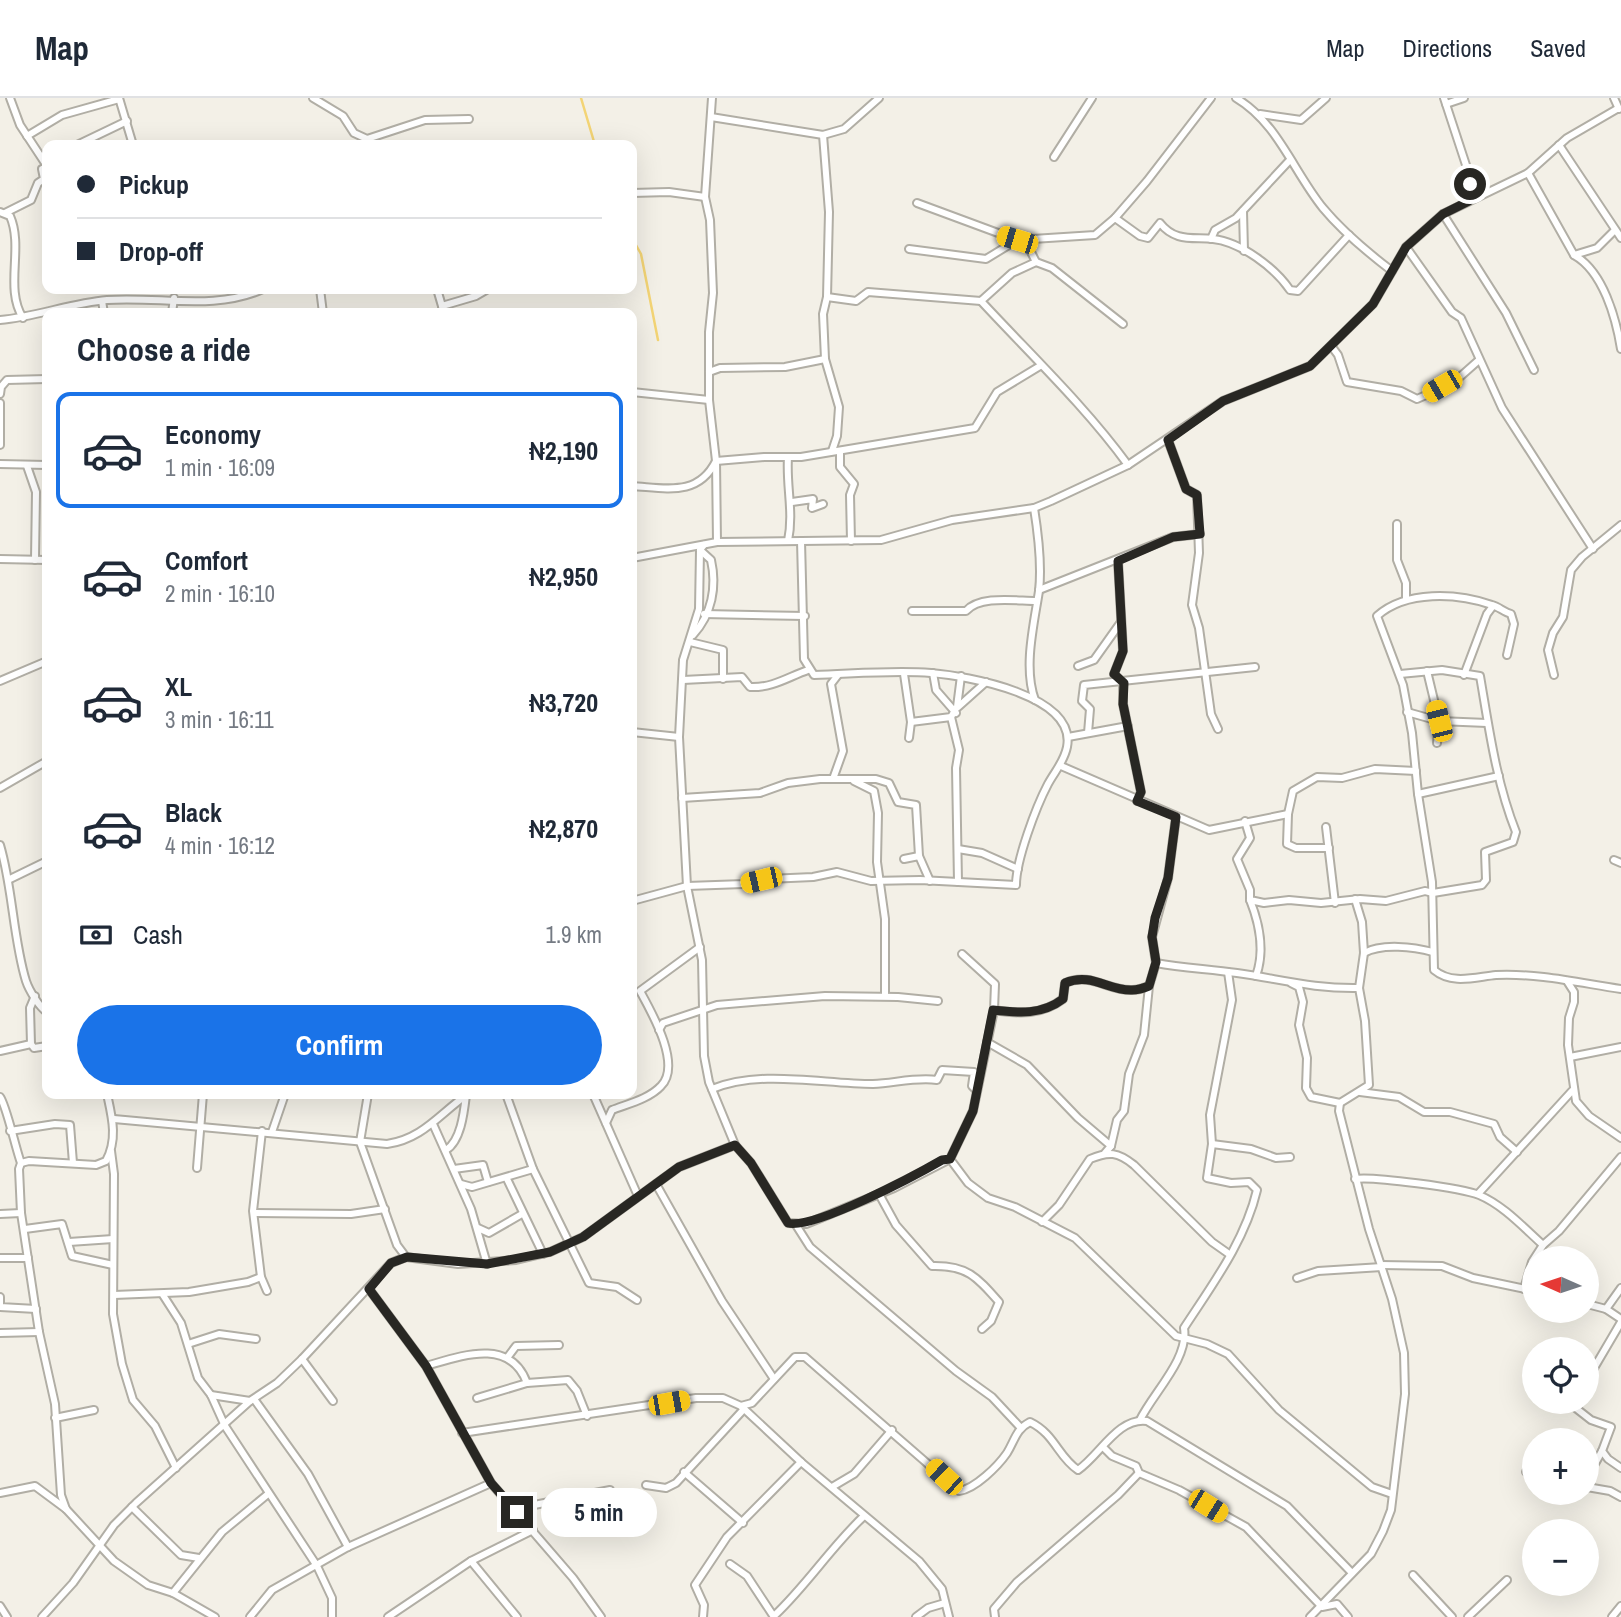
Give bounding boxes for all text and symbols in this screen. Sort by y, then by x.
text: Map [35,26,89,70]
text: Map [1326,32,1364,64]
text: Directions [1402,32,1492,64]
text: Saved [1530,32,1586,64]
text: Pickup [119,167,189,202]
route start [1454,168,1486,200]
car [994,224,1041,256]
text: Drop-off [119,234,203,269]
text: Choose a ride [77,328,251,371]
car [1419,366,1466,406]
text: Economy [165,417,261,452]
icon: car [81,419,144,482]
text: ₦2,190 [529,433,598,468]
text: 1 min · 16:09 [165,452,275,483]
text: Comfort [165,543,248,578]
icon: car [81,545,144,608]
text: ₦2,950 [529,559,598,594]
text: 2 min · 16:10 [165,578,275,609]
text: XL [165,669,192,704]
icon: car [81,671,144,734]
text: ₦3,720 [529,685,598,720]
car [1424,698,1455,744]
text: 3 min · 16:11 [165,704,274,735]
text: Black [165,795,222,830]
icon: car [81,797,144,860]
text: ₦2,870 [529,811,598,846]
text: 4 min · 16:12 [165,830,275,861]
car [739,865,784,895]
icon: cash [77,916,115,954]
text: Cash [133,917,183,952]
text: 1.9 km [545,919,602,950]
button: Confirm [77,1005,602,1085]
north arrow [1522,1246,1600,1323]
map controls [1522,1246,1599,1596]
button: locate [1522,1337,1599,1414]
car [647,1389,692,1417]
button: + [1522,1428,1599,1505]
car [922,1455,967,1499]
car [1185,1486,1232,1526]
callout: 5 min [542,1488,657,1536]
route end [501,1496,533,1528]
text: 5 min [574,1497,624,1528]
button: − [1522,1519,1599,1596]

